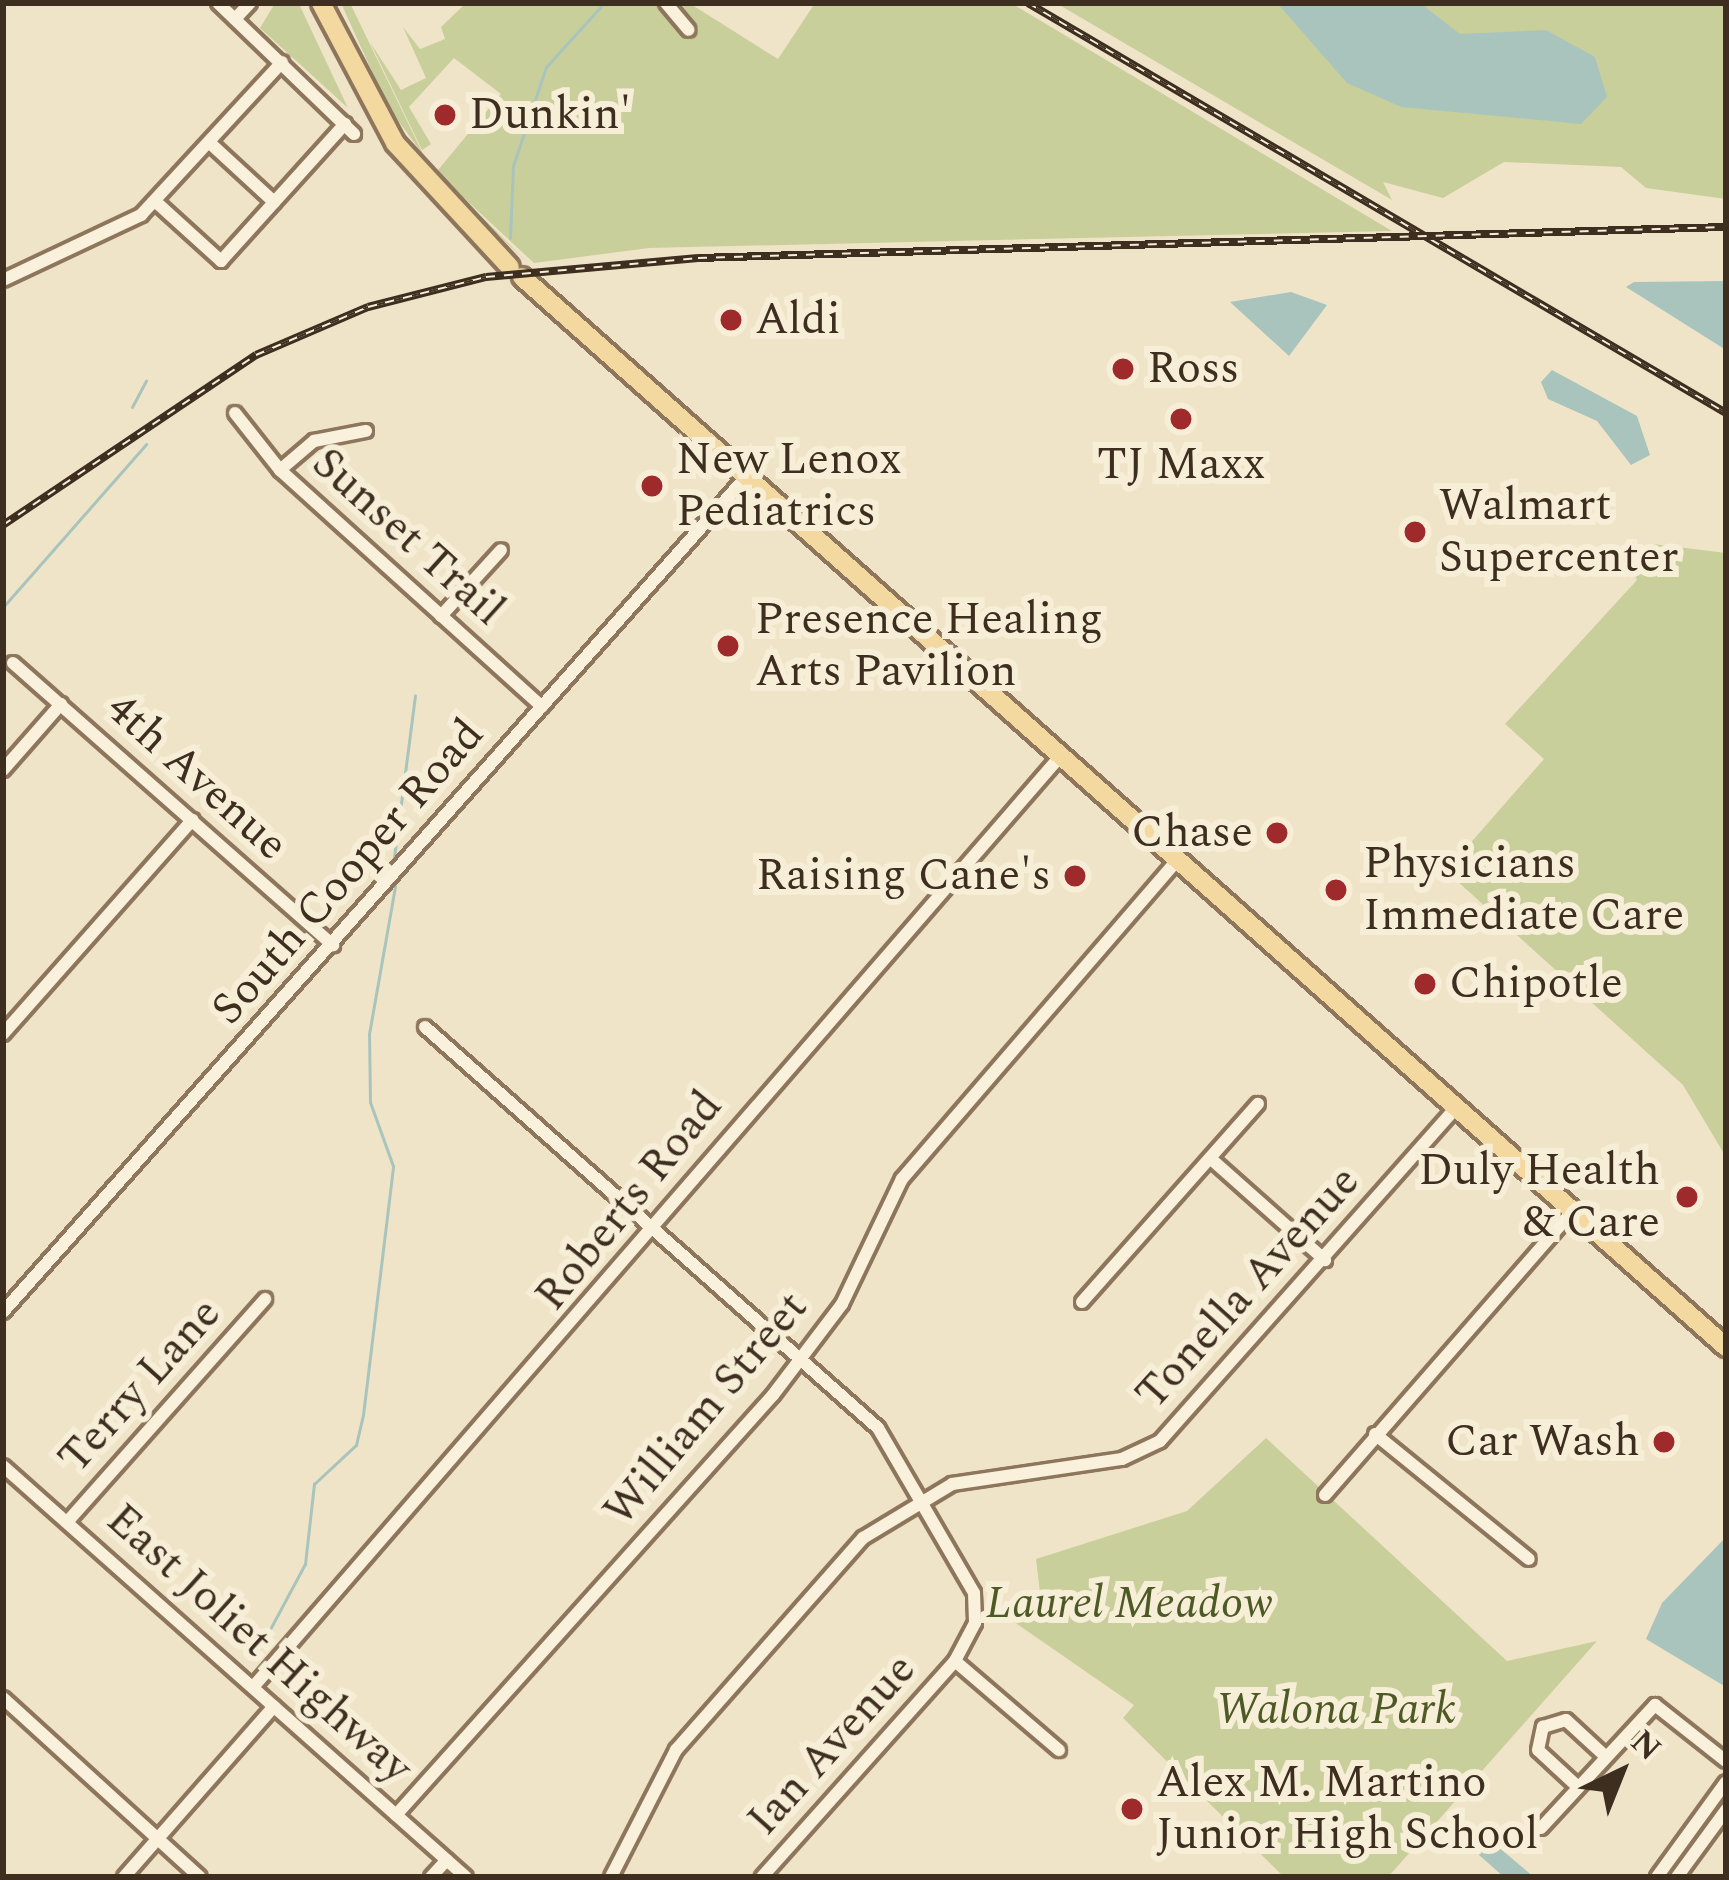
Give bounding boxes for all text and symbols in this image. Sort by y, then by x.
place label: Dunkin' [469,88,631,142]
marker: Dunkin' [432,102,458,128]
place label: Aldi [755,293,841,347]
marker: Aldi [718,307,744,333]
place label: Ross [1147,342,1239,396]
marker: Ross [1110,356,1136,382]
marker: TJ Maxx [1168,406,1194,432]
place label: New Lenox Pediatrics [676,433,901,539]
street label: Sunset Trail [301,437,515,637]
place label: TJ Maxx [1097,438,1265,492]
marker: New Lenox Pediatrics [639,473,665,499]
place label: Walmart Supercenter [1439,479,1679,585]
marker: Walmart Supercenter [1402,519,1428,545]
place label: Presence Healing Arts Pavilion [755,593,1103,699]
marker: Presence Healing Arts Pavilion [712,630,744,662]
street label: 4th Avenue [96,682,298,872]
street label: South Cooper Road [201,708,495,1036]
place label: Chase [1131,806,1253,860]
marker: Chase [1264,820,1290,846]
place label: Physicians Immediate Care [1363,837,1684,943]
place label: Raising Cane's [756,849,1051,903]
marker: Raising Cane's [1062,863,1088,889]
marker: Physicians Immediate Care [1320,874,1352,906]
place label: Chipotle [1449,957,1623,1011]
marker: Chipotle [1412,971,1438,997]
street label: Roberts Road [524,1080,734,1322]
place label: Duly Health & Care [1418,1144,1660,1250]
street label: Tonella Avenue [1125,1155,1371,1421]
marker: Duly Health & Care [1671,1181,1703,1213]
street label: William Street [593,1281,819,1537]
street label: Terry Lane [47,1287,233,1485]
place label: Car Wash [1445,1415,1640,1469]
marker: Car Wash [1651,1429,1677,1455]
street label: East Joliet Highway [95,1493,423,1795]
park label: Laurel Meadow [986,1577,1272,1631]
street label: Ian Avenue [736,1643,928,1847]
park label: Walona Park [1216,1683,1456,1737]
north arrow [1561,1712,1681,1832]
text: N [1619,1718,1672,1773]
place label: Alex M. Martino Junior High School [1156,1756,1538,1862]
marker: Alex M. Martino Junior High School [1119,1796,1145,1822]

